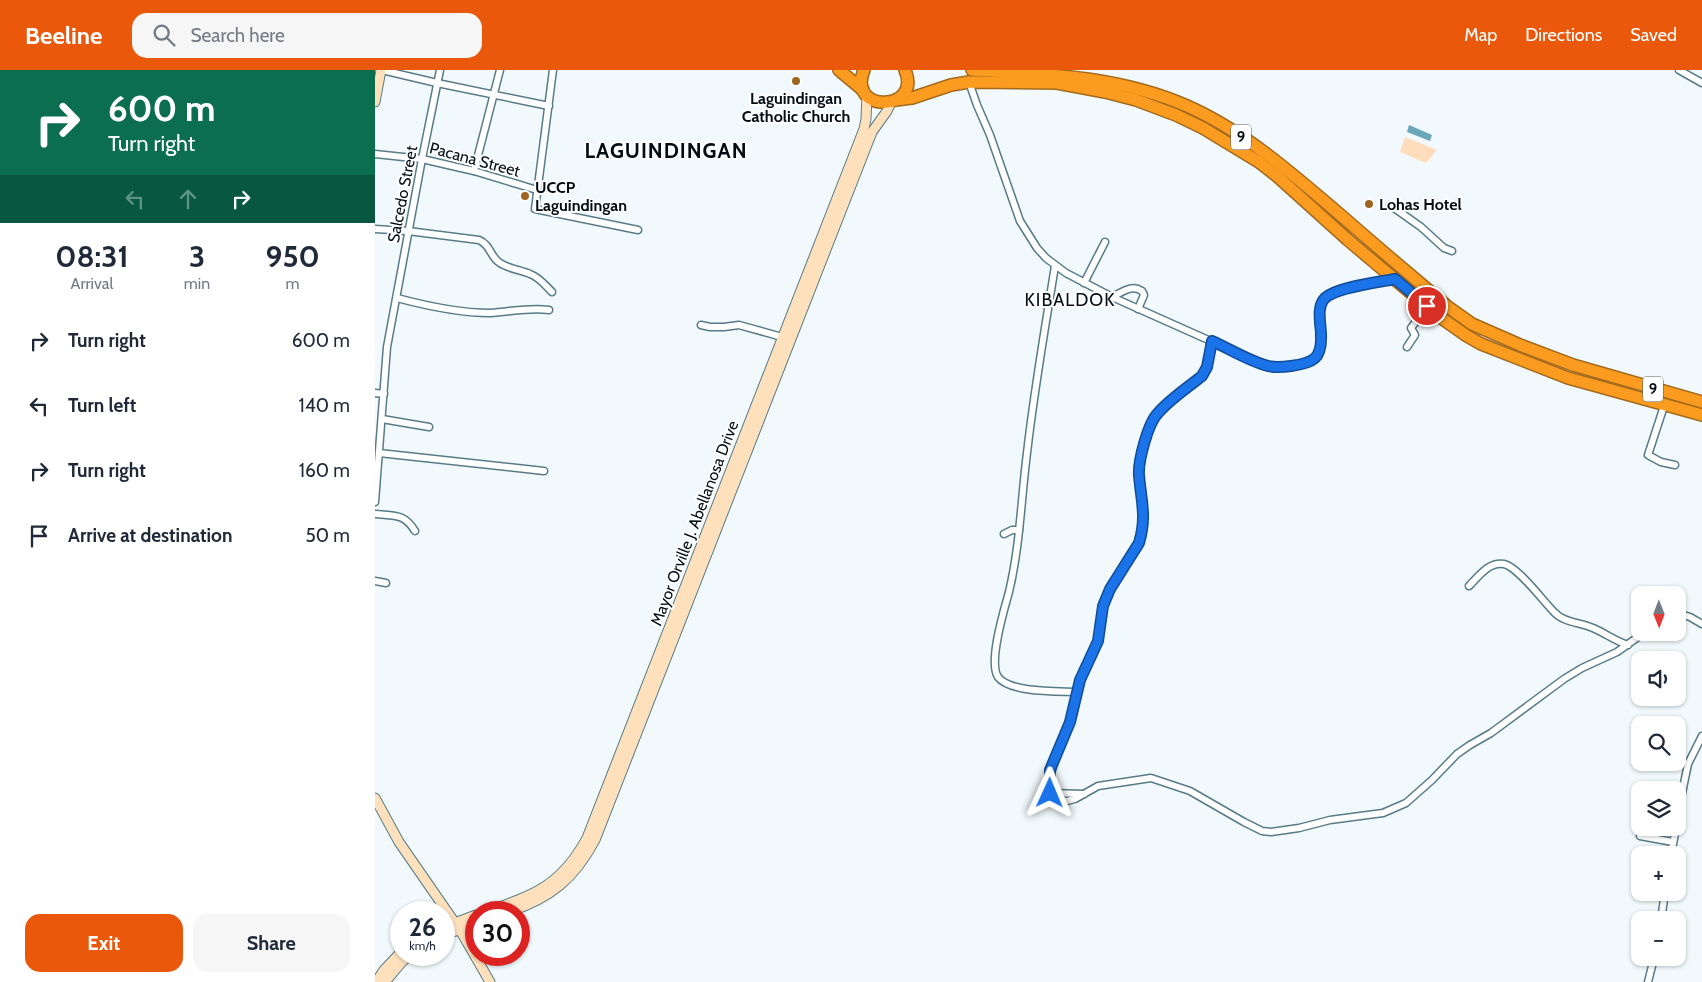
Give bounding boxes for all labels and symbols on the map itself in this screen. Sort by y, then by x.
marker: Laguindingan Catholic Church [790,75,802,87]
place label: Laguindingan Catholic Church [742,89,850,126]
road number: 9 [1231,124,1251,150]
street label: Pacana Street [428,138,523,181]
district label: LAGUINDINGAN [585,138,748,163]
street label: Salcedo Street [384,143,421,244]
place label: UCCP Laguindingan [535,178,627,215]
marker: UCCP Laguindingan [519,190,531,202]
place label: Lohas Hotel [1379,195,1462,214]
marker: Lohas Hotel [1363,198,1375,210]
pin [1406,285,1448,327]
district label: KIBALDOK [1025,289,1115,311]
road number: 9 [1643,376,1663,402]
street label: Mayor Orville J. Abellanosa Drive [647,418,742,628]
north arrow [1631,586,1686,641]
position arrow [1023,766,1075,818]
speed limit sign: 30 [465,901,530,966]

